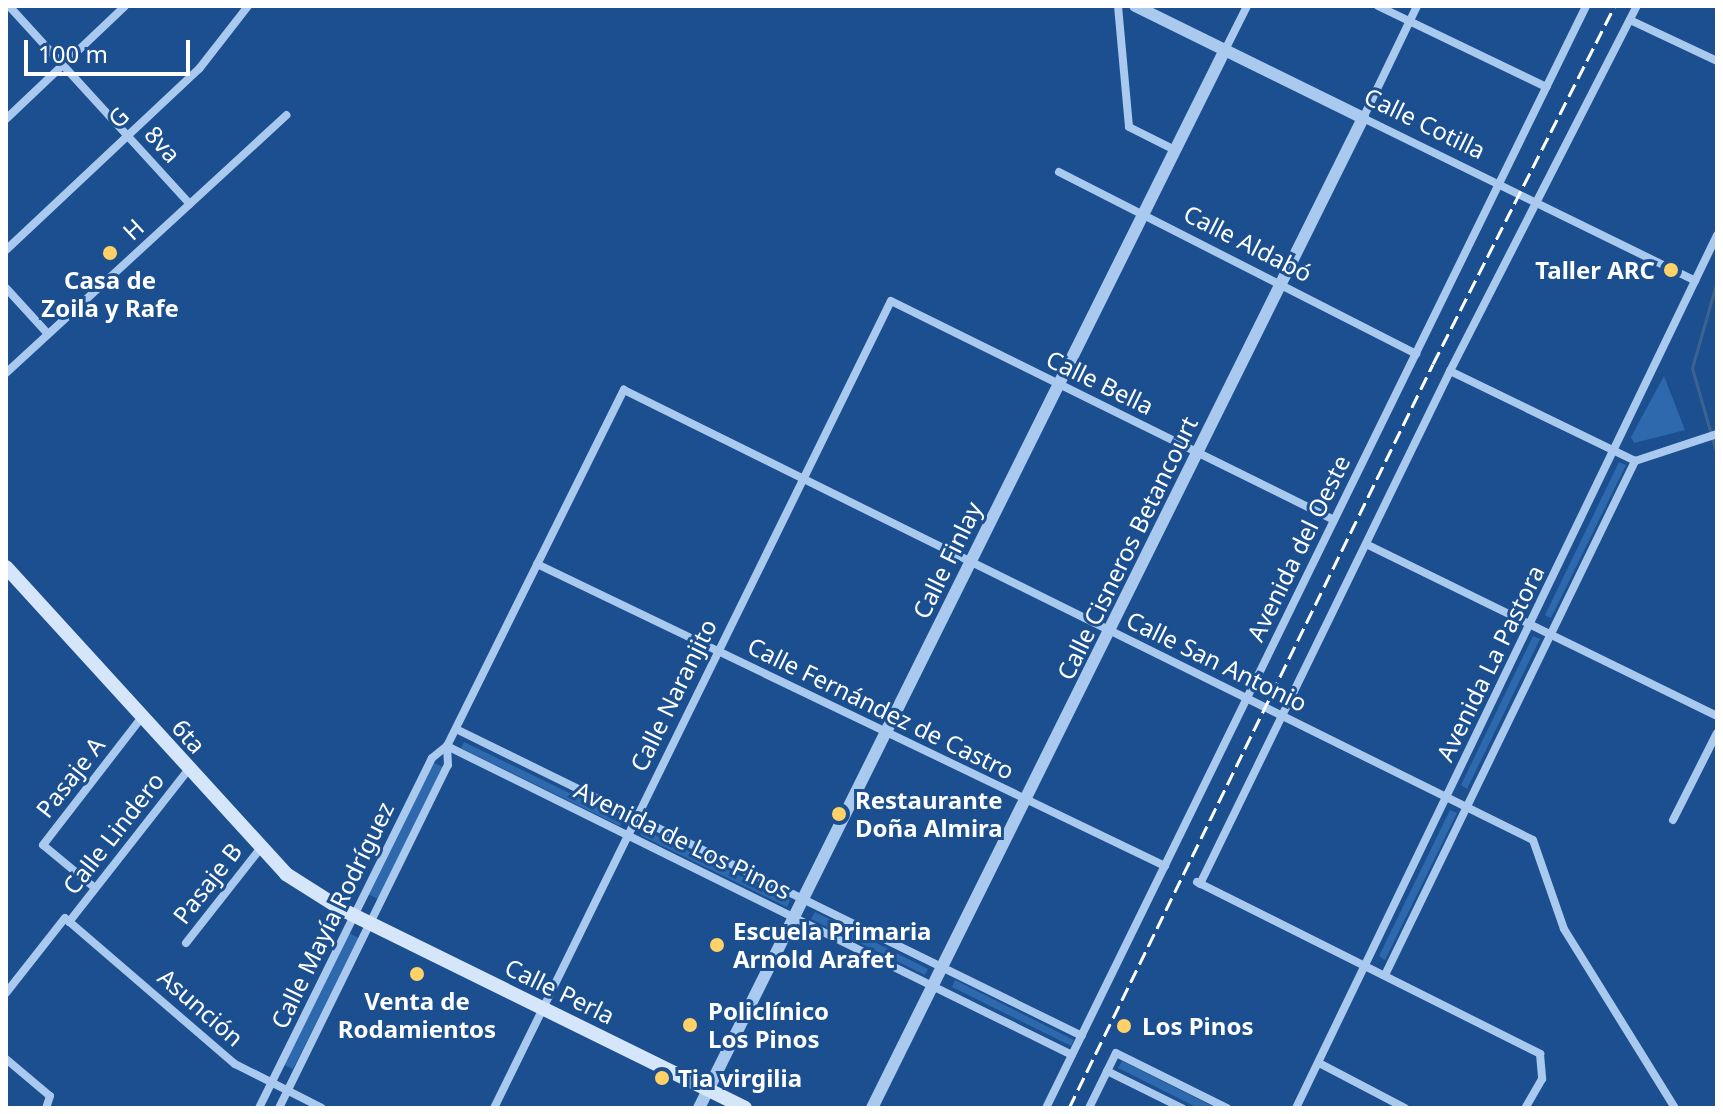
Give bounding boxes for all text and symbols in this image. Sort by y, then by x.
scale bar [28,24,194,74]
text: 100 m [38,37,108,70]
street label: Calle Cotilla [1360,81,1490,165]
street label: G [102,101,134,133]
street label: 8va [139,120,187,168]
street label: Calle Aldabó [1179,198,1317,288]
street label: H [117,212,149,246]
marker: Casa de Zoila y Rafe [101,244,119,262]
place label: Taller ARC [1535,256,1655,284]
marker: Taller ARC [1662,261,1680,279]
place label: Casa de Zoila y Rafe [41,266,179,322]
street label: Calle Bella [1042,344,1158,420]
street label: Calle Cisneros Betancourt [1051,412,1203,684]
street label: Avenida del Oeste [1241,450,1355,646]
street label: Calle Finlay [906,497,988,623]
street label: Avenida La Pastora [1430,560,1550,766]
street label: Calle San Antonio [1122,605,1312,717]
street label: Calle Naranjito [624,614,722,776]
street label: Calle Fernández de Castro [743,631,1019,785]
street label: 6ta [166,713,212,759]
street label: Pasaje A [30,731,110,823]
street label: Calle Lindero [57,766,169,900]
street label: Avenida de Los Pinos [570,775,796,905]
place label: Restaurante Doña Almira [855,786,1003,842]
street label: Calle Mayía Rodríguez [265,797,399,1033]
marker: Restaurante Doña Almira [830,805,848,823]
street label: Pasaje B [167,837,247,929]
place label: Escuela Primaria Arnold Arafet [733,917,931,973]
marker: Escuela Primaria Arnold Arafet [708,936,726,954]
street label: Calle Perla [500,952,620,1030]
street label: Asunción [152,962,250,1052]
marker: Venta de Rodamientos [408,965,426,983]
place label: Venta de Rodamientos [338,987,496,1043]
place label: Policlínico Los Pinos [708,997,829,1053]
place label: Los Pinos [1142,1012,1253,1040]
marker: Policlínico Los Pinos [679,1014,701,1036]
marker: Los Pinos [1113,1015,1135,1037]
place label: Tia virgilia [678,1064,802,1092]
marker: Tia virgilia [653,1069,671,1087]

